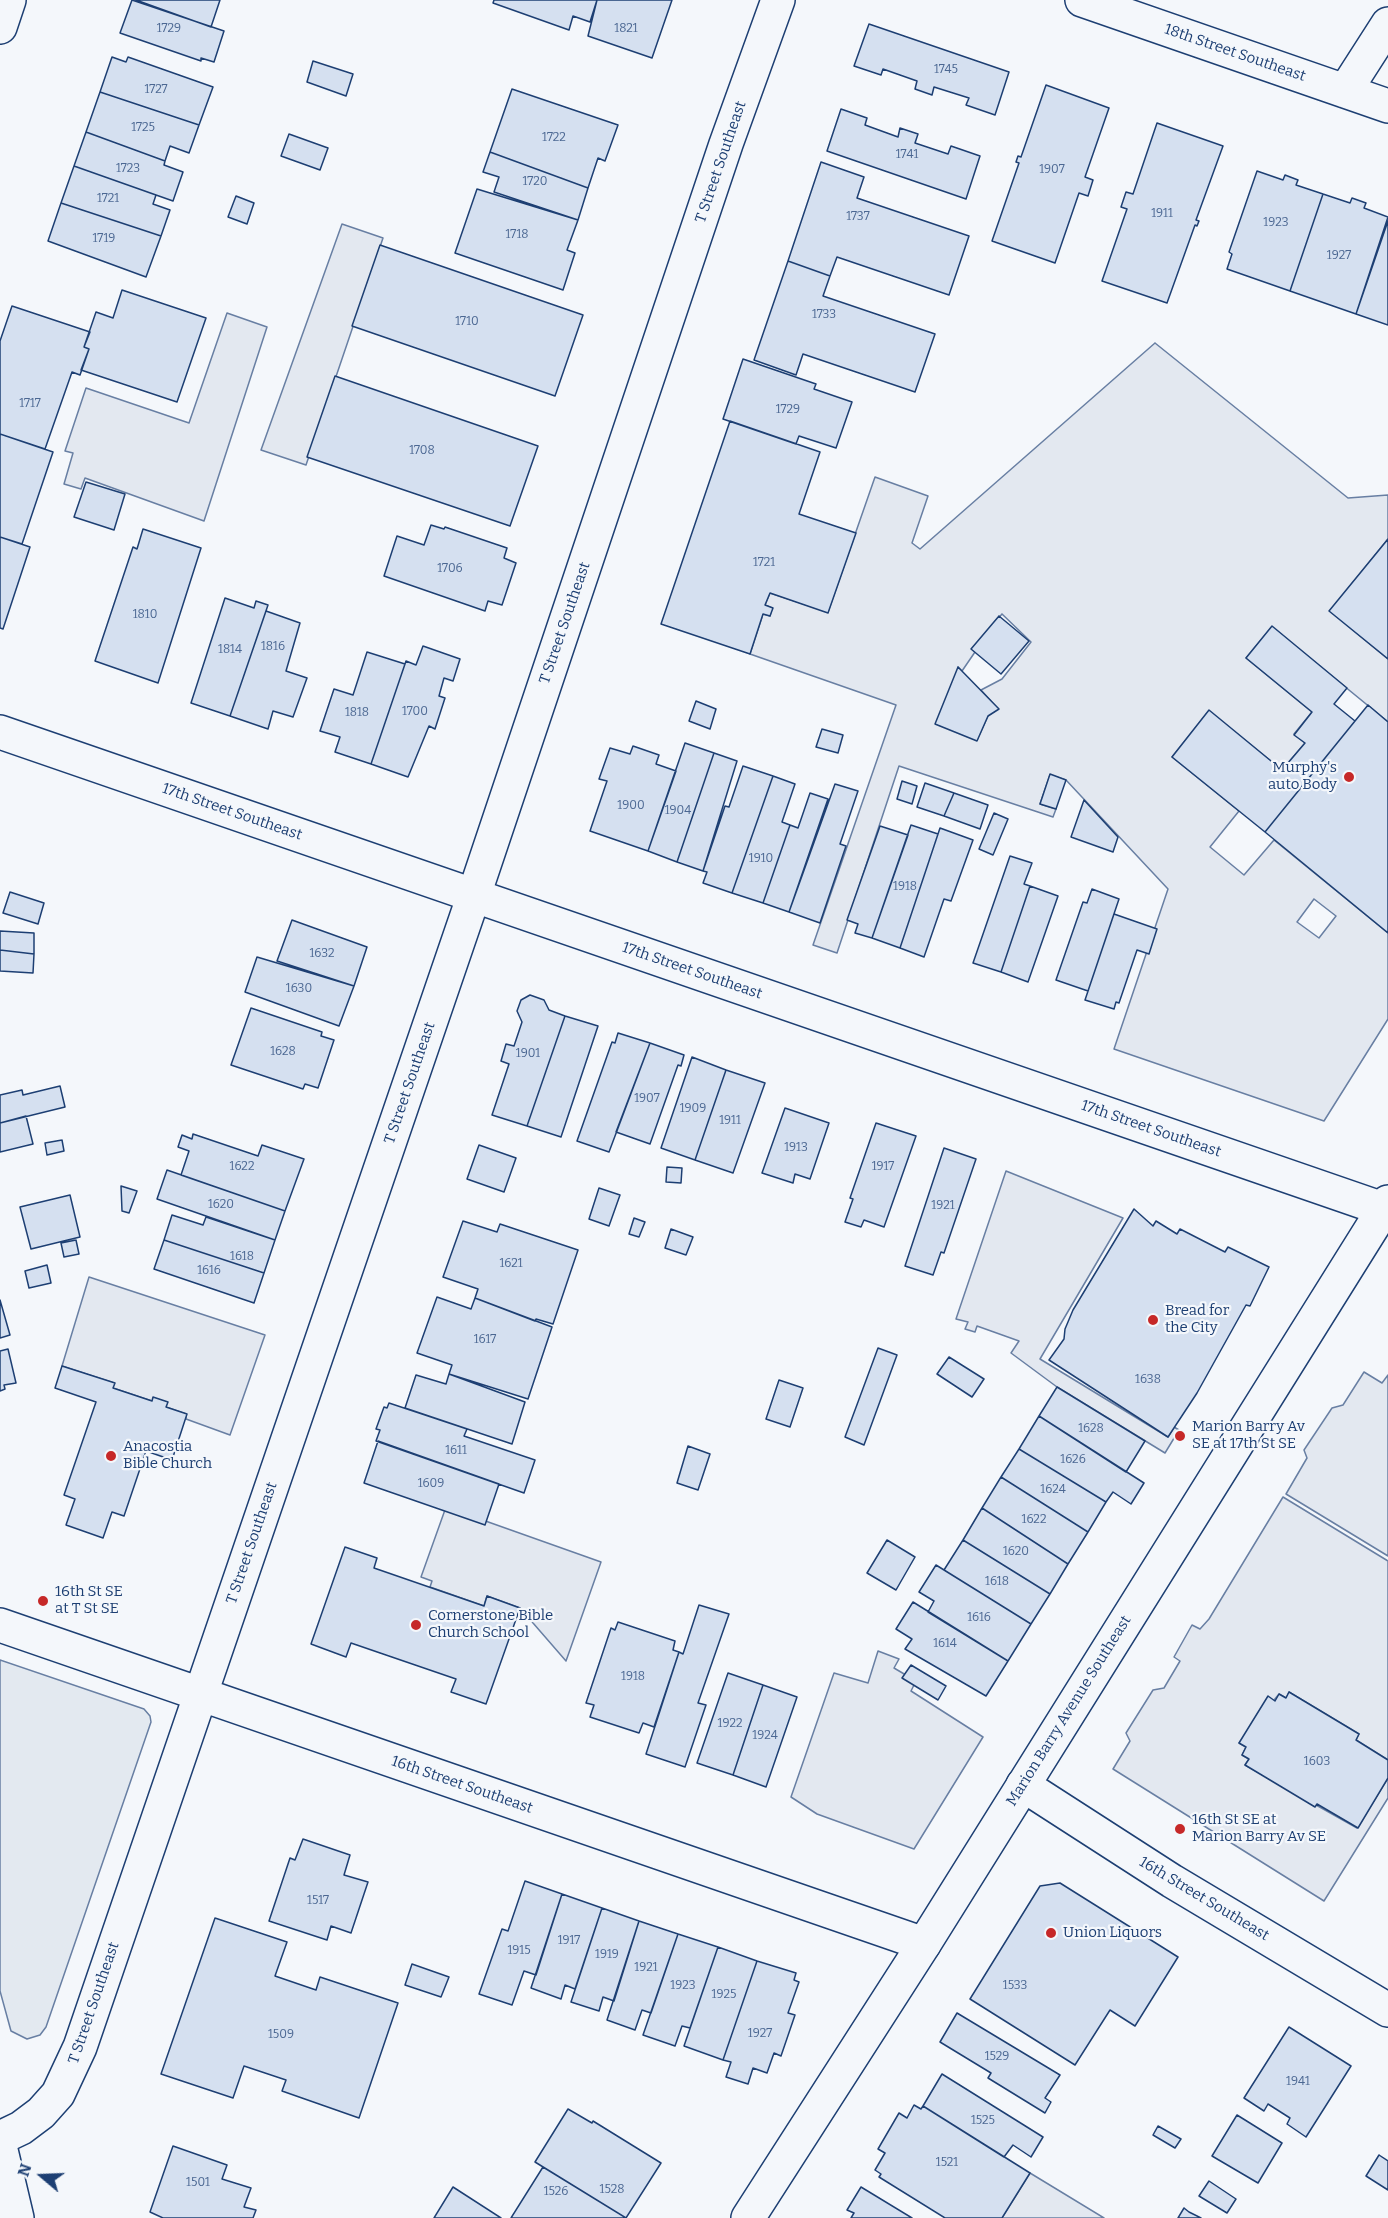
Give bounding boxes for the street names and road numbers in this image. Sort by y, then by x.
street label: 18th Street Southeast [1162,20,1308,86]
street label: T Street Southeast [692,99,750,225]
street label: T Street Southeast [536,560,594,686]
street label: 17th Street Southeast [160,780,304,844]
street label: 17th Street Southeast [620,939,764,1003]
street label: T Street Southeast [381,1020,439,1146]
street label: 17th Street Southeast [1079,1097,1223,1161]
street label: T Street Southeast [223,1480,281,1606]
street label: Marion Barry Avenue Southeast [1003,1612,1135,1810]
street label: 16th Street Southeast [389,1752,535,1818]
street label: 16th Street Southeast [1136,1853,1272,1945]
street label: T Street Southeast [65,1940,123,2066]

